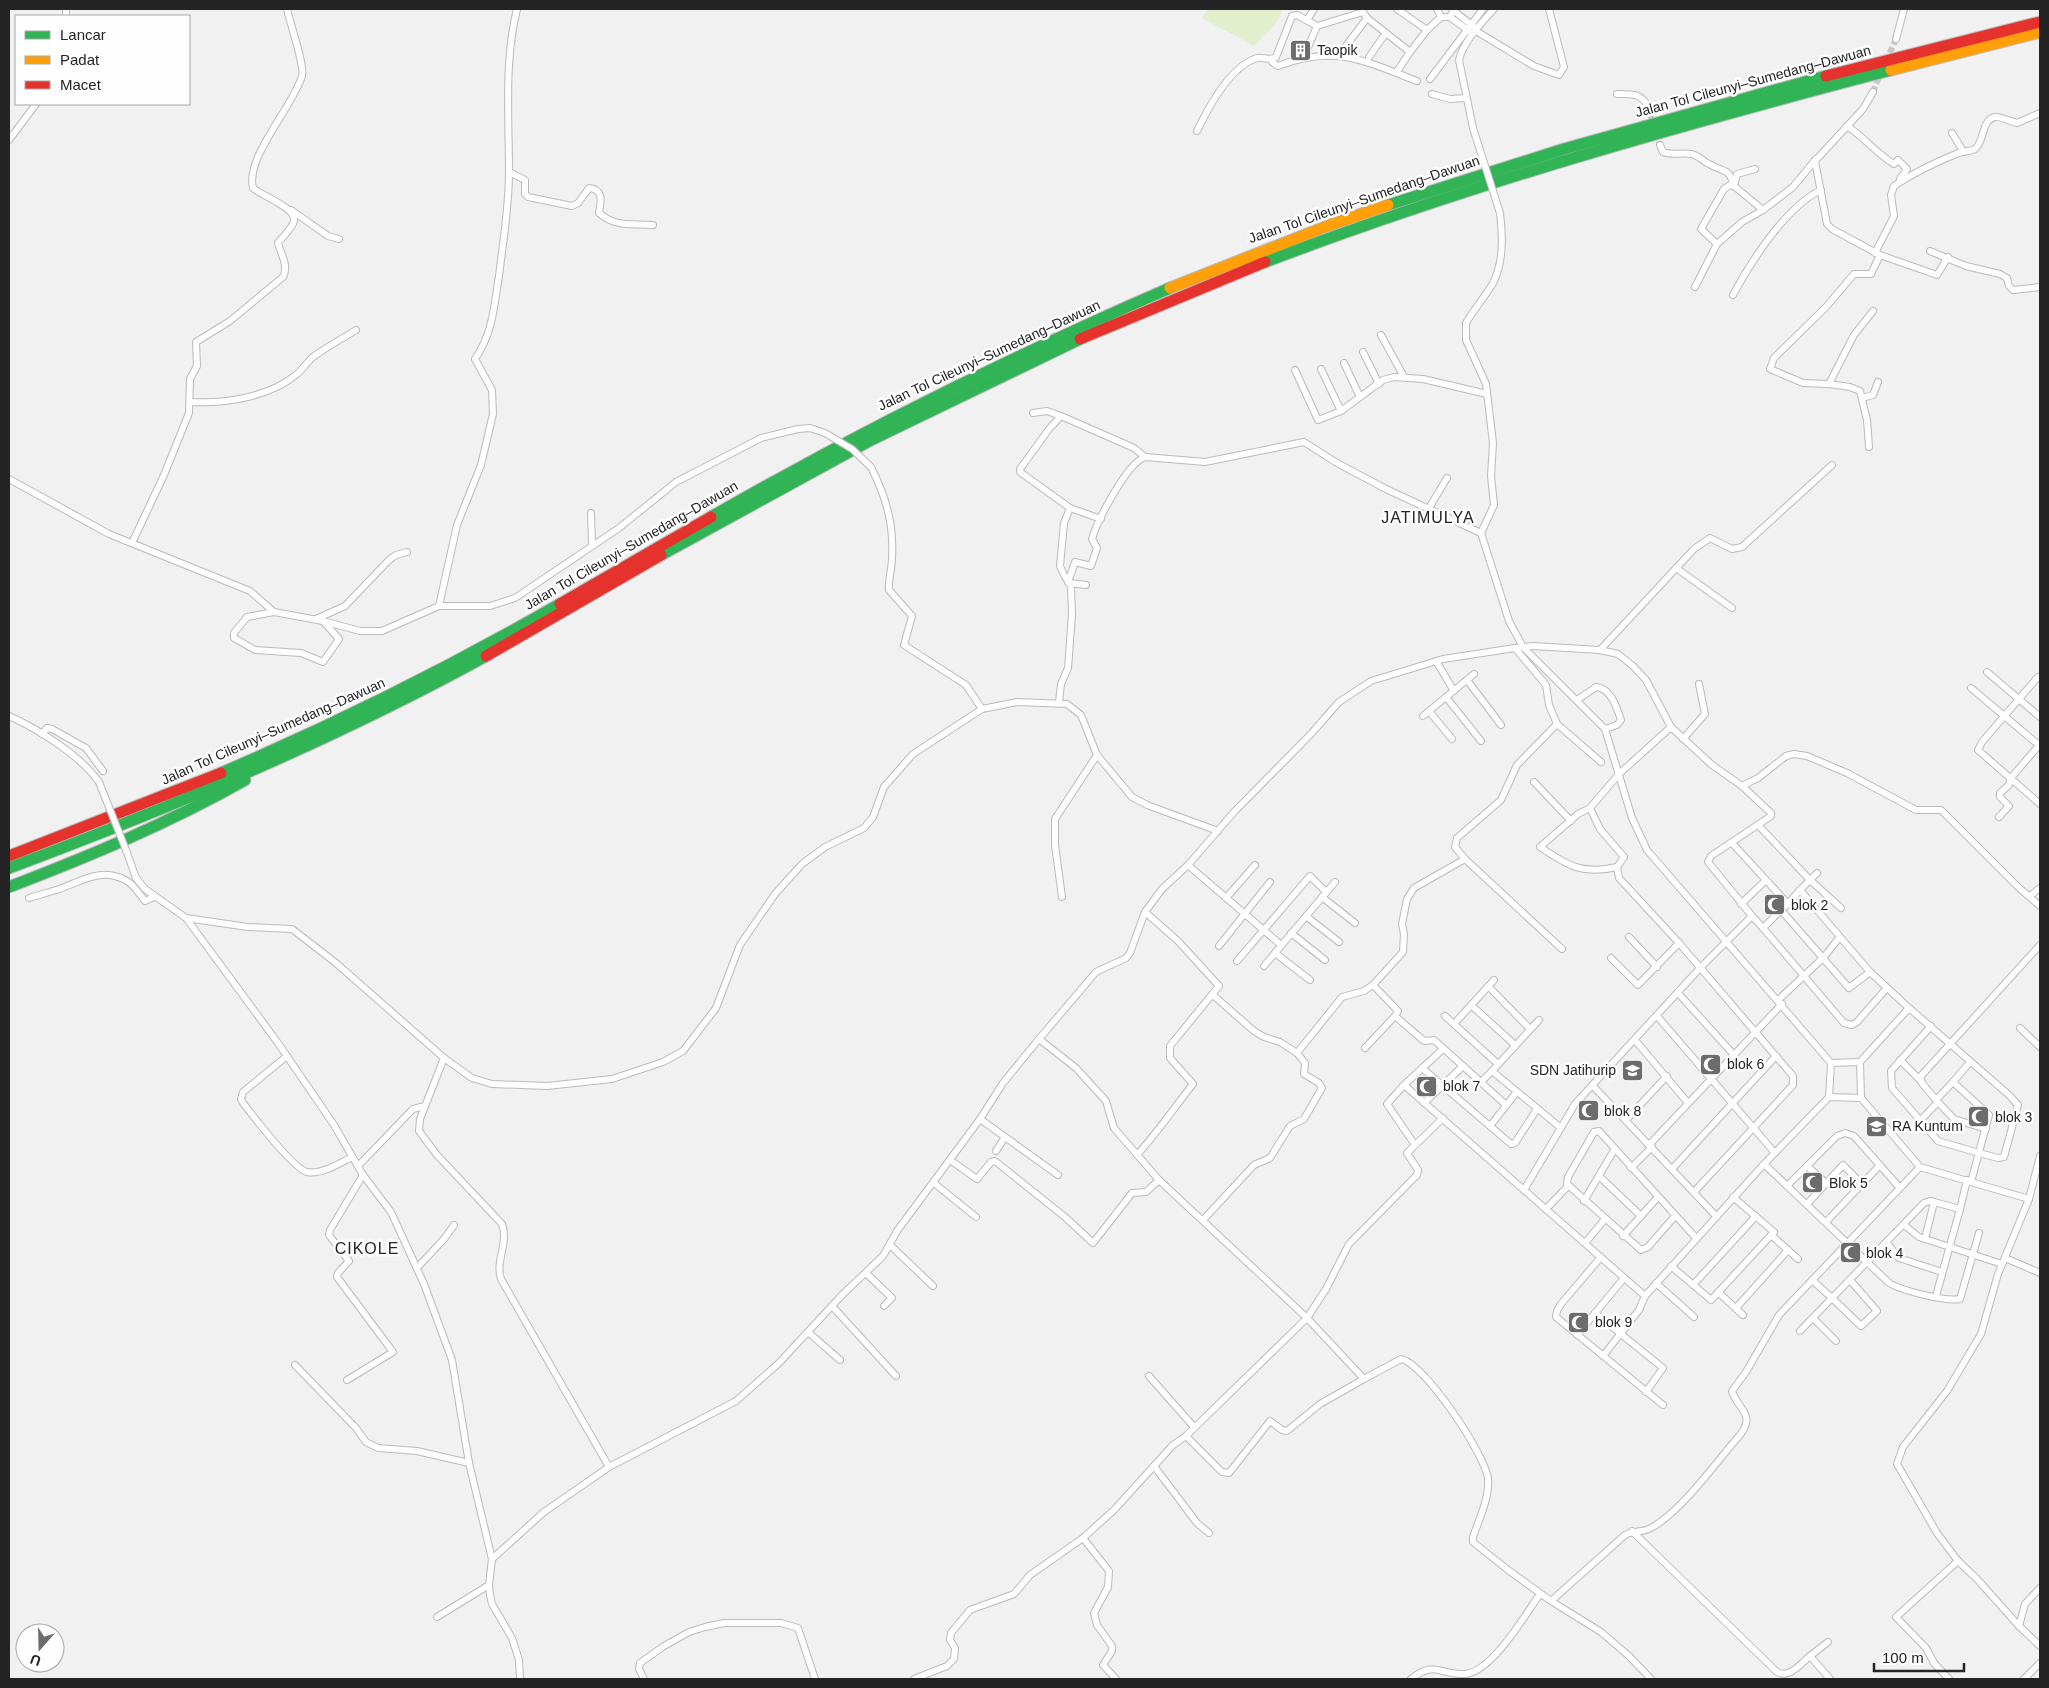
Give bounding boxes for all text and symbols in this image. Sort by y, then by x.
legend [15,15,190,105]
text: Lancar [60,26,106,43]
building icon: Taopik [1289,38,1313,62]
place label: Taopik [1317,42,1358,58]
street label: Jalan Tol Cileunyi–Sumedang–Dawuan [1633,42,1873,120]
text: Padat [60,51,100,68]
text: Macet [60,76,102,93]
street label: Jalan Tol Cileunyi–Sumedang–Dawuan [1246,152,1482,246]
street label: Jalan Tol Cileunyi–Sumedang–Dawuan [875,296,1103,414]
street label: Jalan Tol Cileunyi–Sumedang–Dawuan [522,477,740,613]
district label: JATIMULYA [1381,509,1475,526]
street label: Jalan Tol Cileunyi–Sumedang–Dawuan [159,674,387,788]
mosque icon: blok 2 [1763,893,1787,917]
place label: blok 2 [1791,897,1829,913]
mosque icon: blok 6 [1699,1052,1723,1076]
place label: blok 6 [1727,1056,1765,1072]
school or university icon: SDN Jatihurip [1620,1058,1644,1082]
place label: SDN Jatihurip [1530,1062,1616,1078]
mosque icon: blok 7 [1415,1074,1439,1098]
place label: blok 7 [1443,1078,1481,1094]
mosque icon: blok 8 [1576,1099,1600,1123]
place label: blok 8 [1604,1103,1642,1119]
mosque icon: blok 3 [1967,1105,1991,1129]
place label: blok 3 [1995,1109,2033,1125]
school or university icon: RA Kuntum [1864,1114,1888,1138]
place label: RA Kuntum [1892,1118,1963,1134]
mosque icon: Blok 5 [1801,1171,1825,1195]
place label: Blok 5 [1829,1175,1868,1191]
district label: CIKOLE [335,1240,399,1257]
mosque icon: blok 4 [1838,1241,1862,1265]
place label: blok 4 [1866,1245,1904,1261]
mosque icon: blok 9 [1567,1310,1591,1334]
place label: blok 9 [1595,1314,1633,1330]
north arrow [15,1623,65,1673]
scale bar [1874,1640,1964,1672]
text: 100 m [1882,1649,1924,1666]
text: U [28,1651,43,1669]

